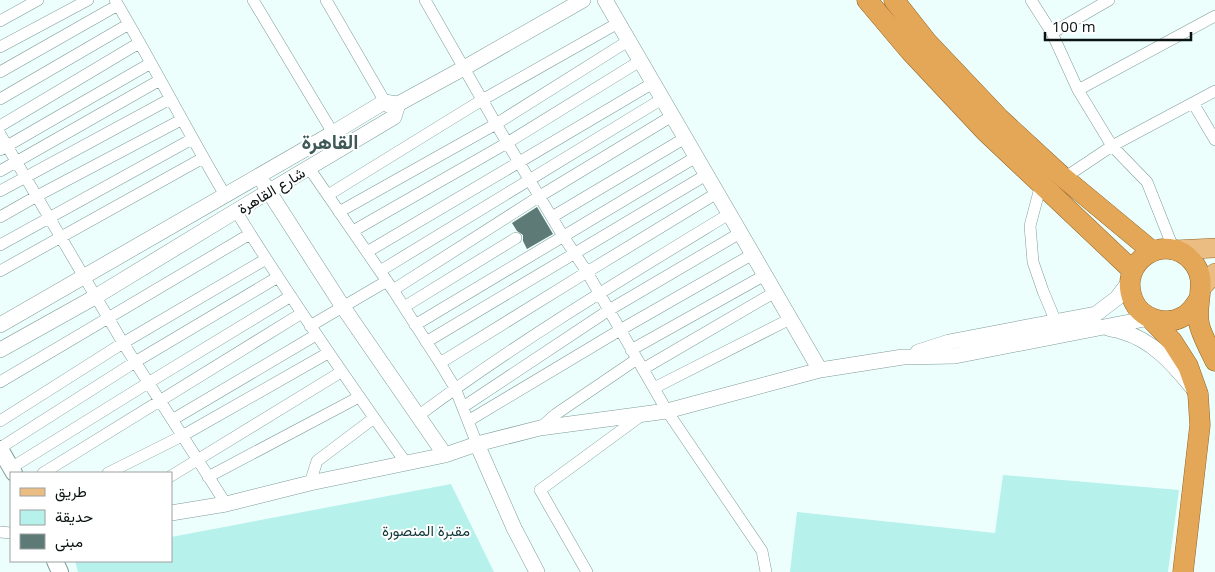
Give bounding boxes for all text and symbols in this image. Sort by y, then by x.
scale bar [1045,10,1191,42]
text: 100 m [1052,16,1096,36]
district label: القاهرة [302,128,358,155]
street label: شارع القاهرة [234,162,310,220]
legend [10,472,172,562]
text: طريق [55,481,87,502]
text: حديقة [55,506,93,526]
park label: مقبرة المنصورة [382,520,470,540]
text: مبنى [55,531,83,552]

